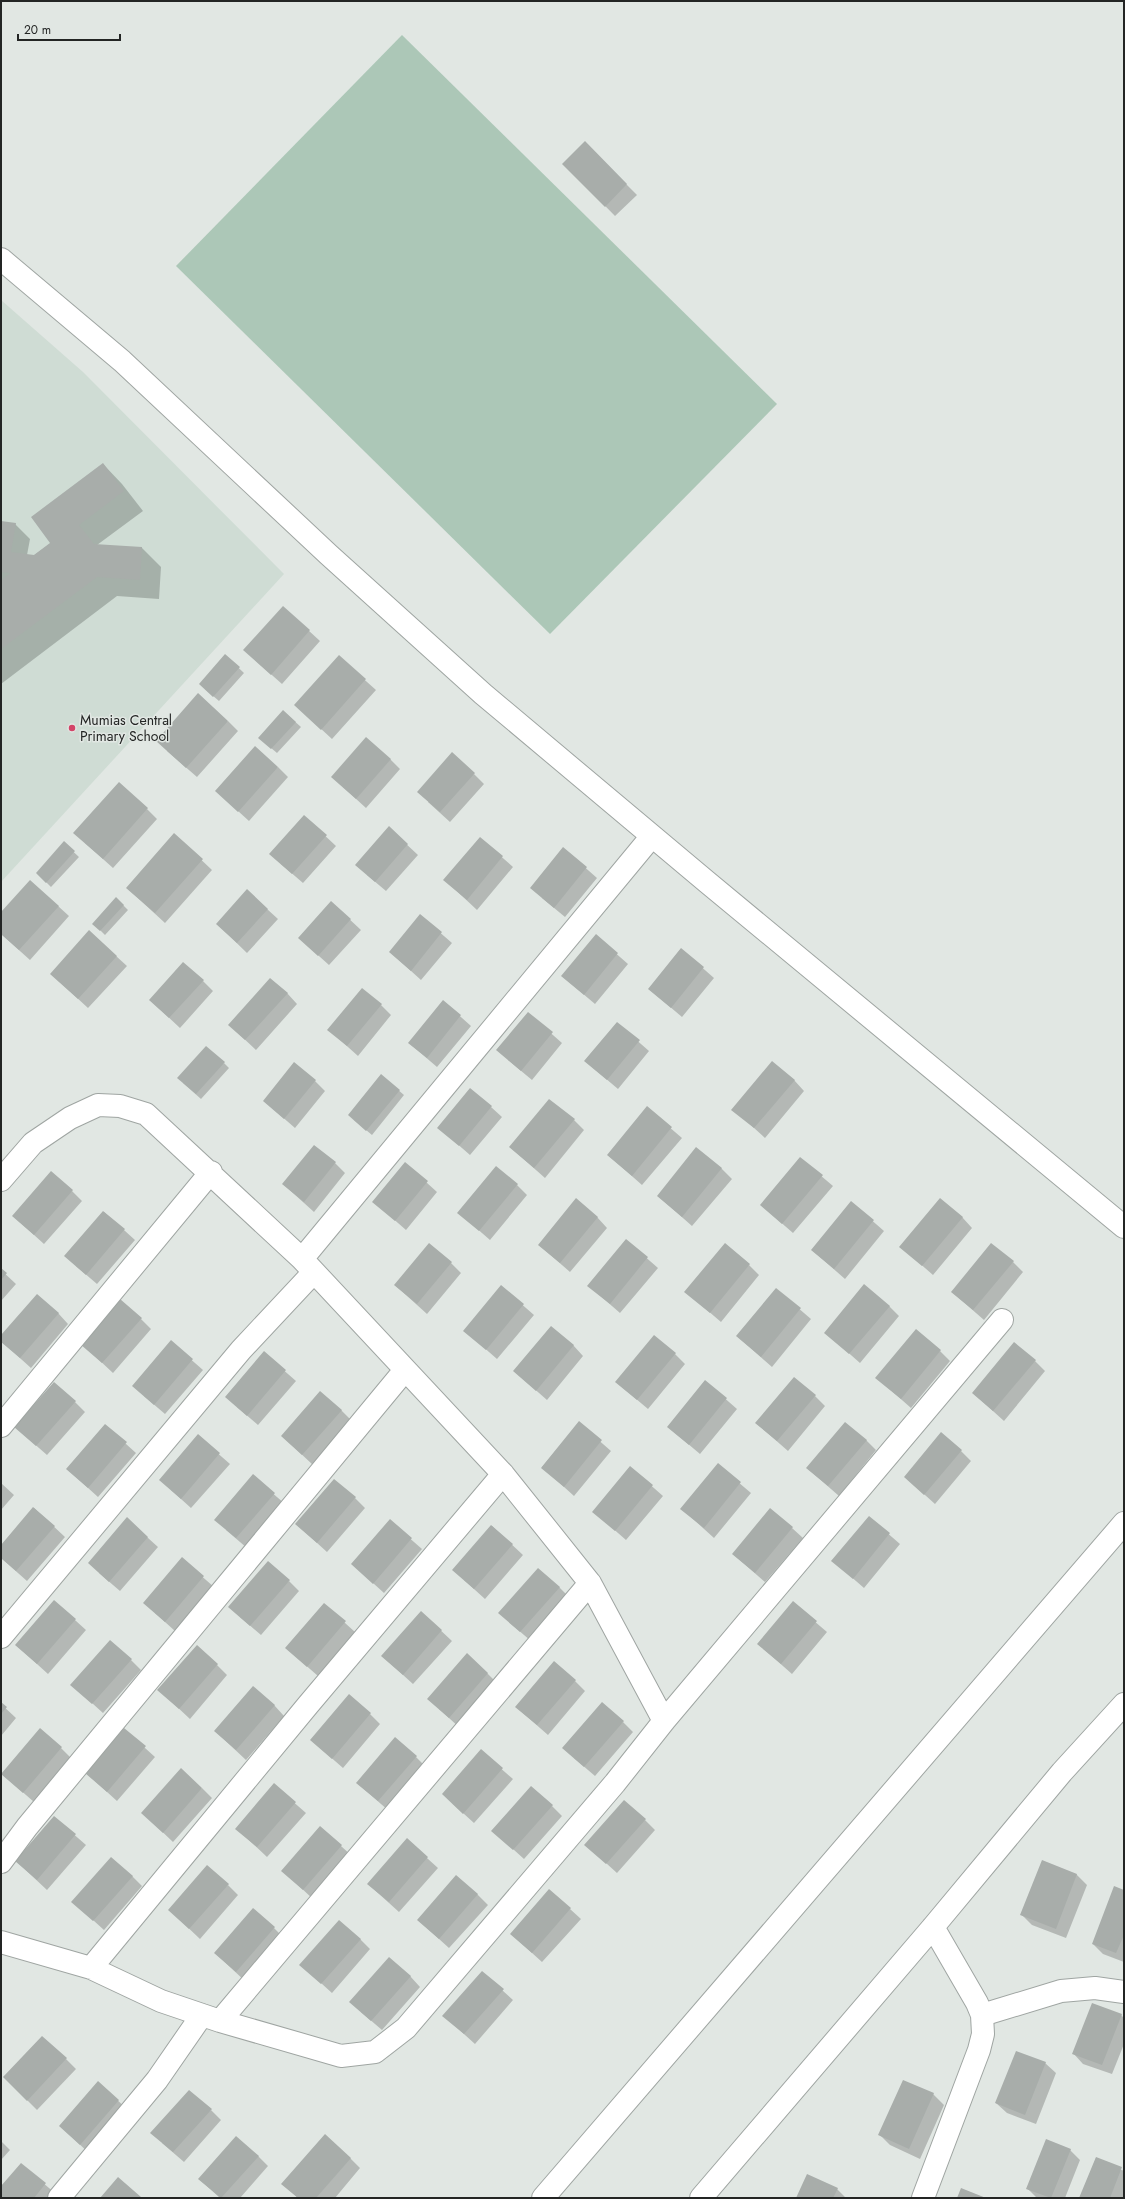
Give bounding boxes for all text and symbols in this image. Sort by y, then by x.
scale bar [18,16,120,42]
text: 20 m [24,21,51,39]
place label: Mumias Central Primary School [80,710,172,746]
marker: Mumias Central Primary School [67,723,77,733]

